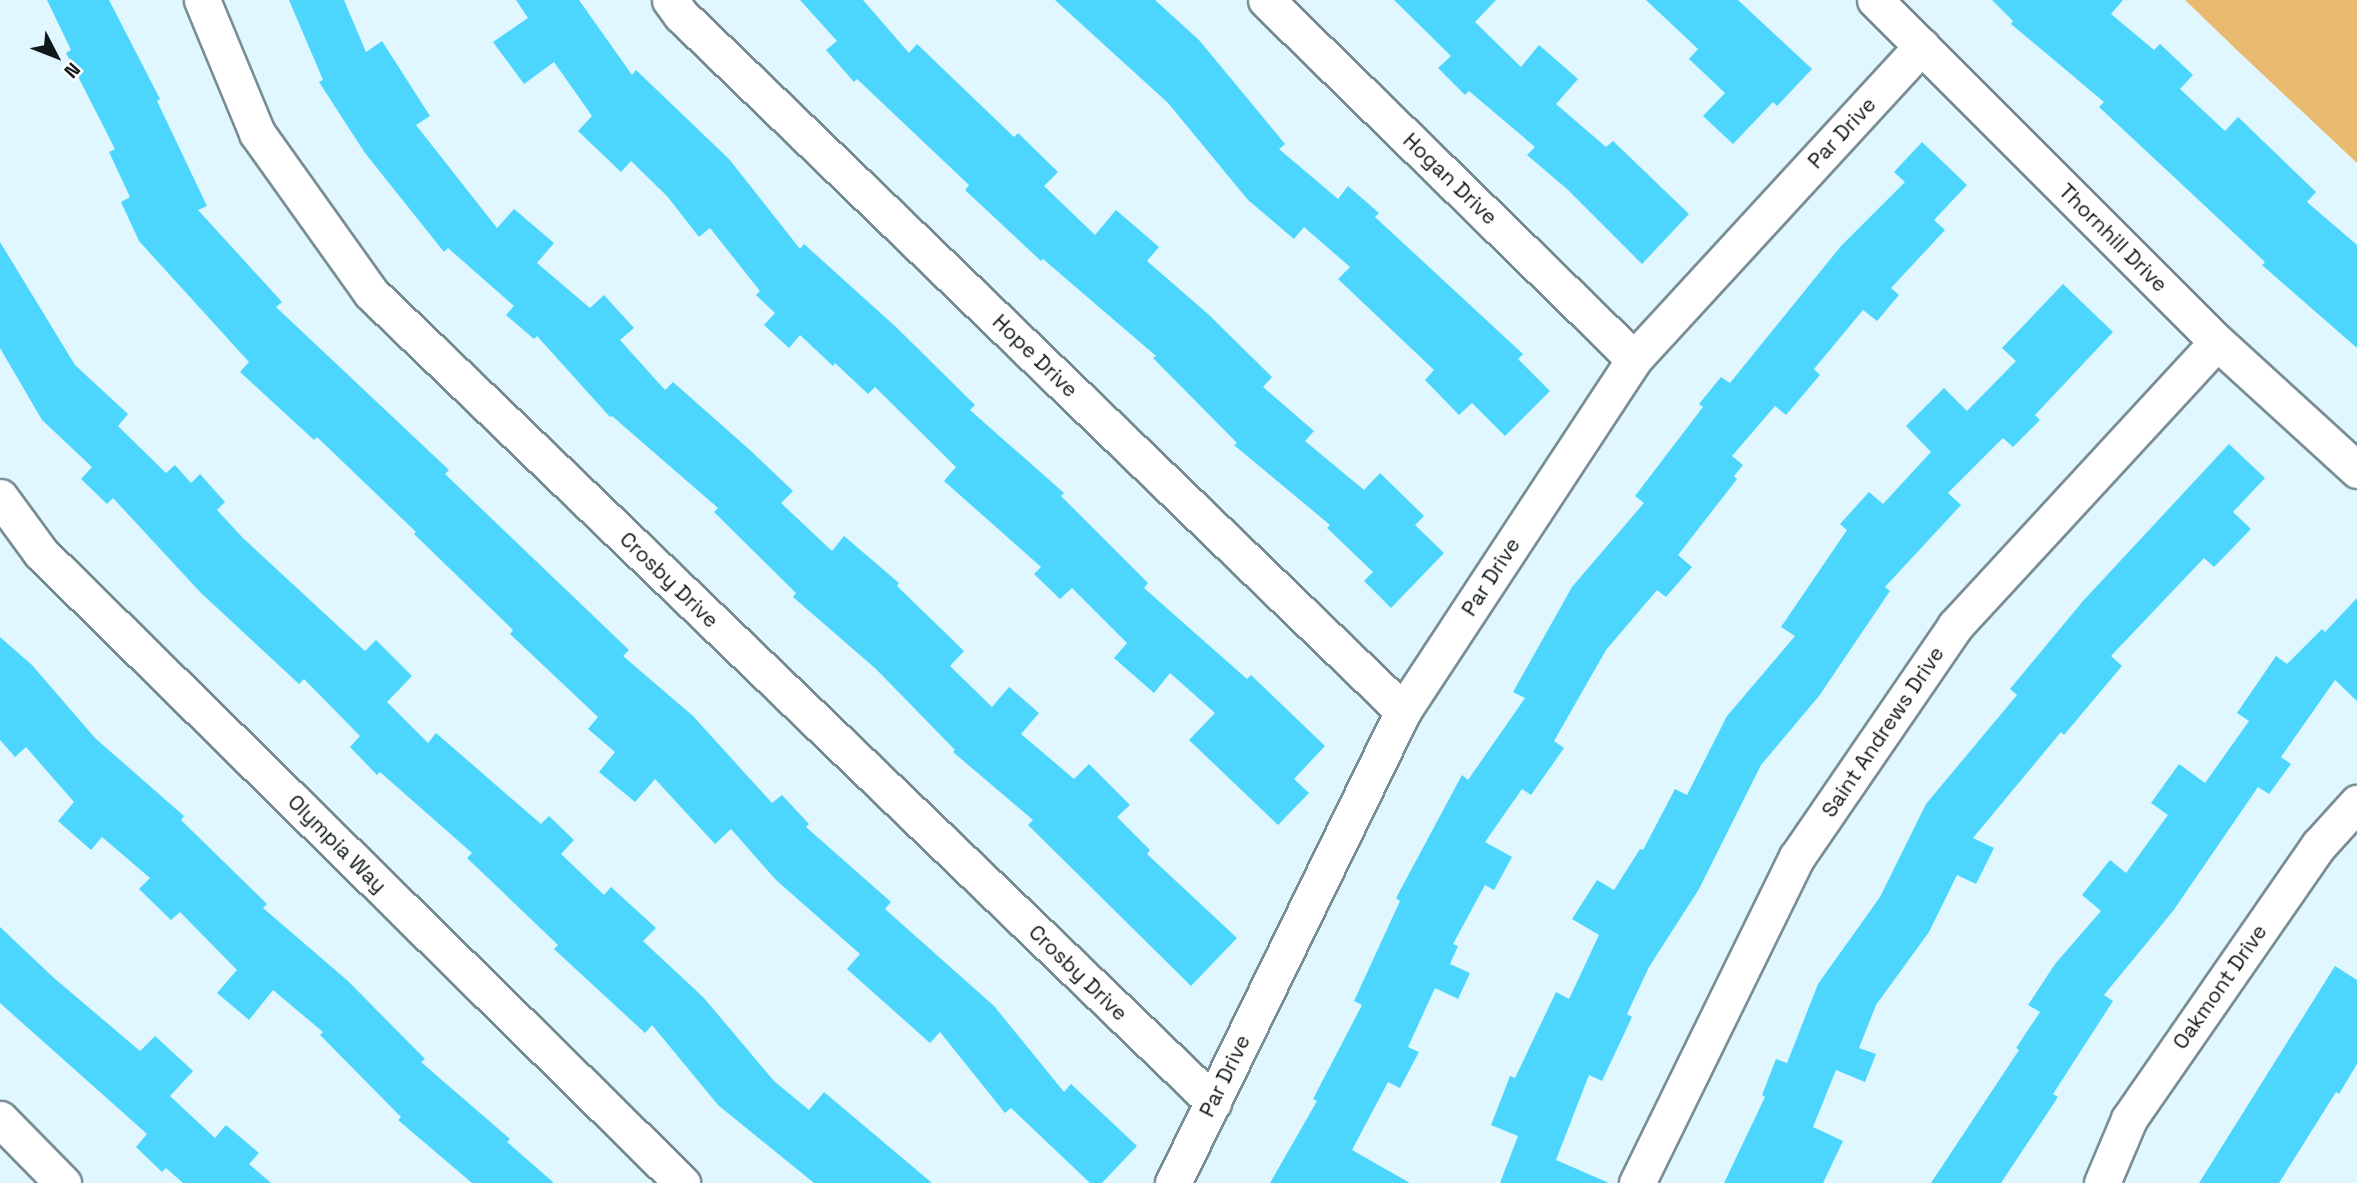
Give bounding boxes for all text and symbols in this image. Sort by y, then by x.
north arrow [21,21,91,91]
text: N [58,57,86,83]
street label: Par Drive [1803,92,1881,174]
street label: Hogan Drive [1398,128,1502,230]
street label: Thornhill Drive [2054,179,2172,297]
street label: Hope Drive [987,309,1083,403]
street label: Crosby Drive [615,527,723,633]
street label: Par Drive [1456,533,1526,621]
street label: Saint Andrews Drive [1816,642,1950,822]
street label: Olympia Way [282,789,392,899]
street label: Crosby Drive [1024,920,1132,1026]
street label: Oakmont Drive [2168,920,2272,1054]
street label: Par Drive [1194,1031,1256,1121]

